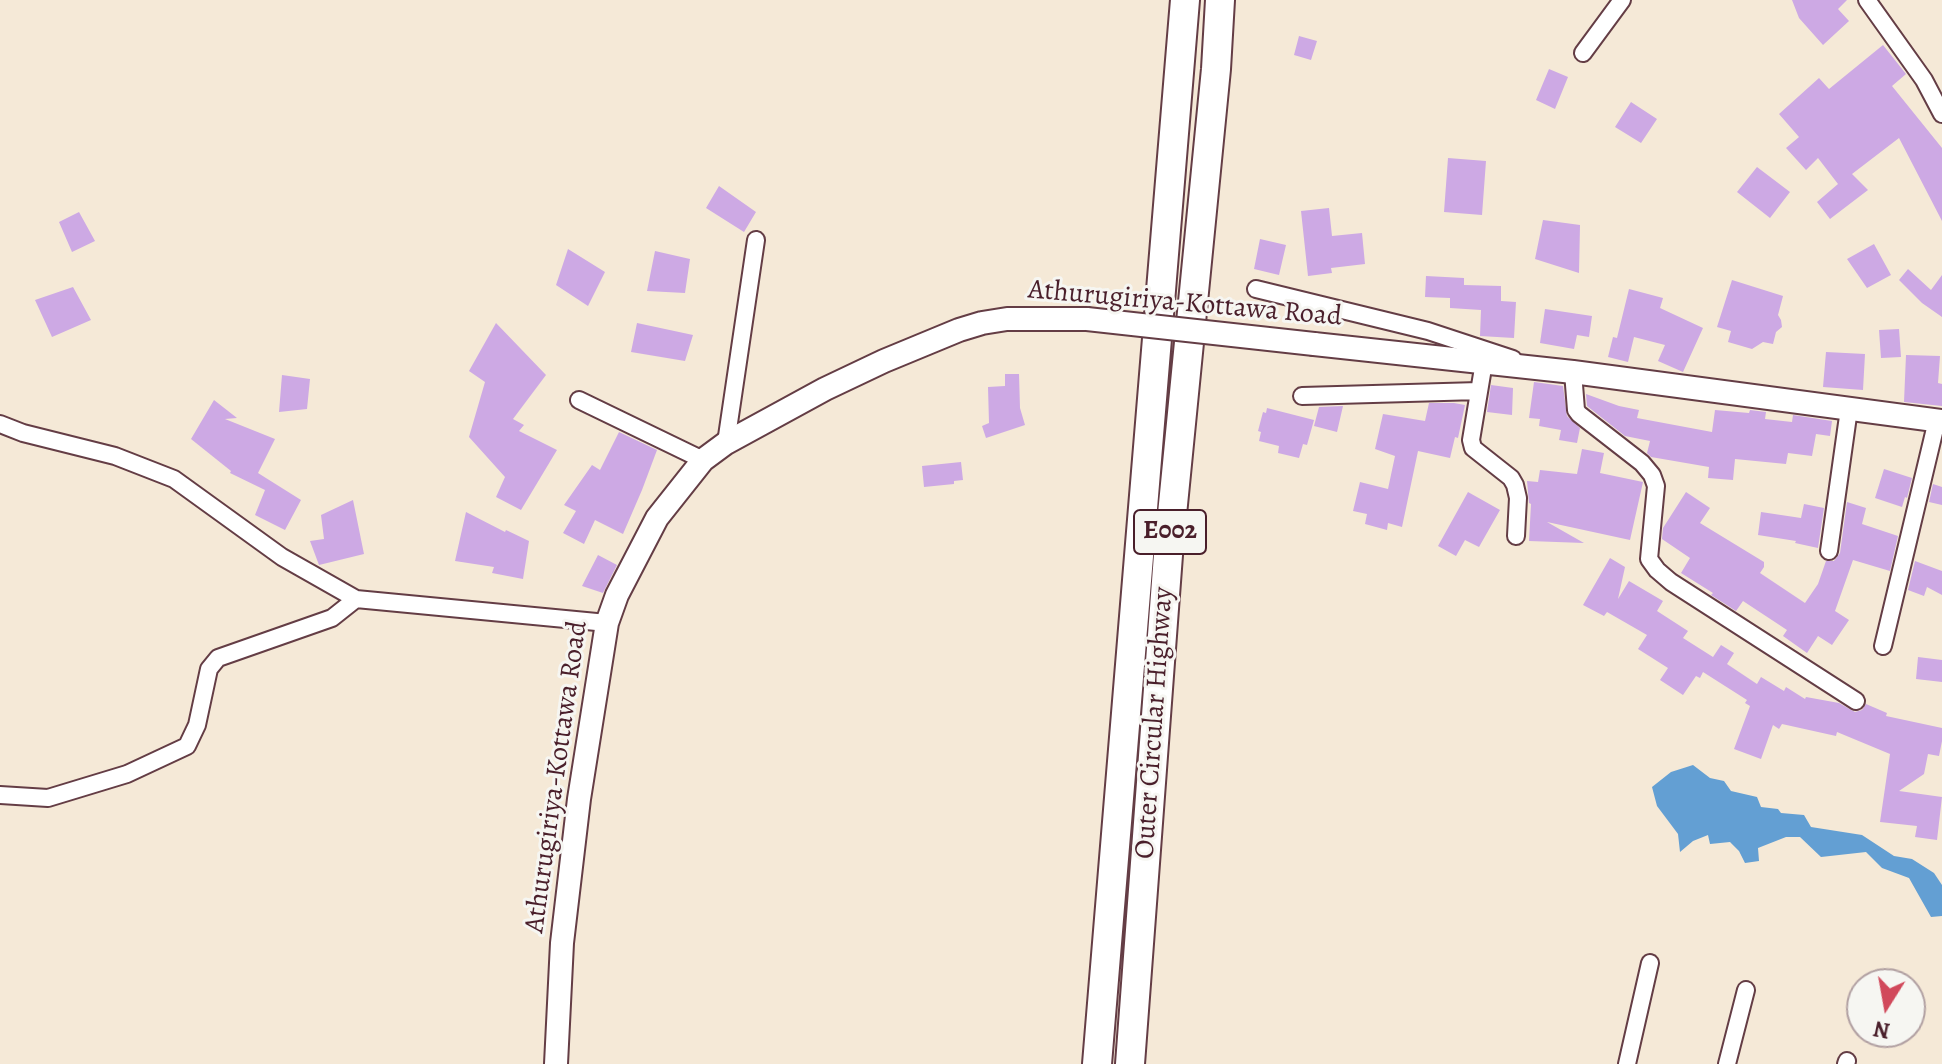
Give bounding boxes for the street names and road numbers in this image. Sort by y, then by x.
street label: Athurugiriya-Kottawa Road [1027,274,1343,334]
road number: E002 [1134,510,1206,554]
street label: Outer Circular Highway [1129,586,1181,860]
street label: Athurugiriya-Kottawa Road [518,619,596,935]

